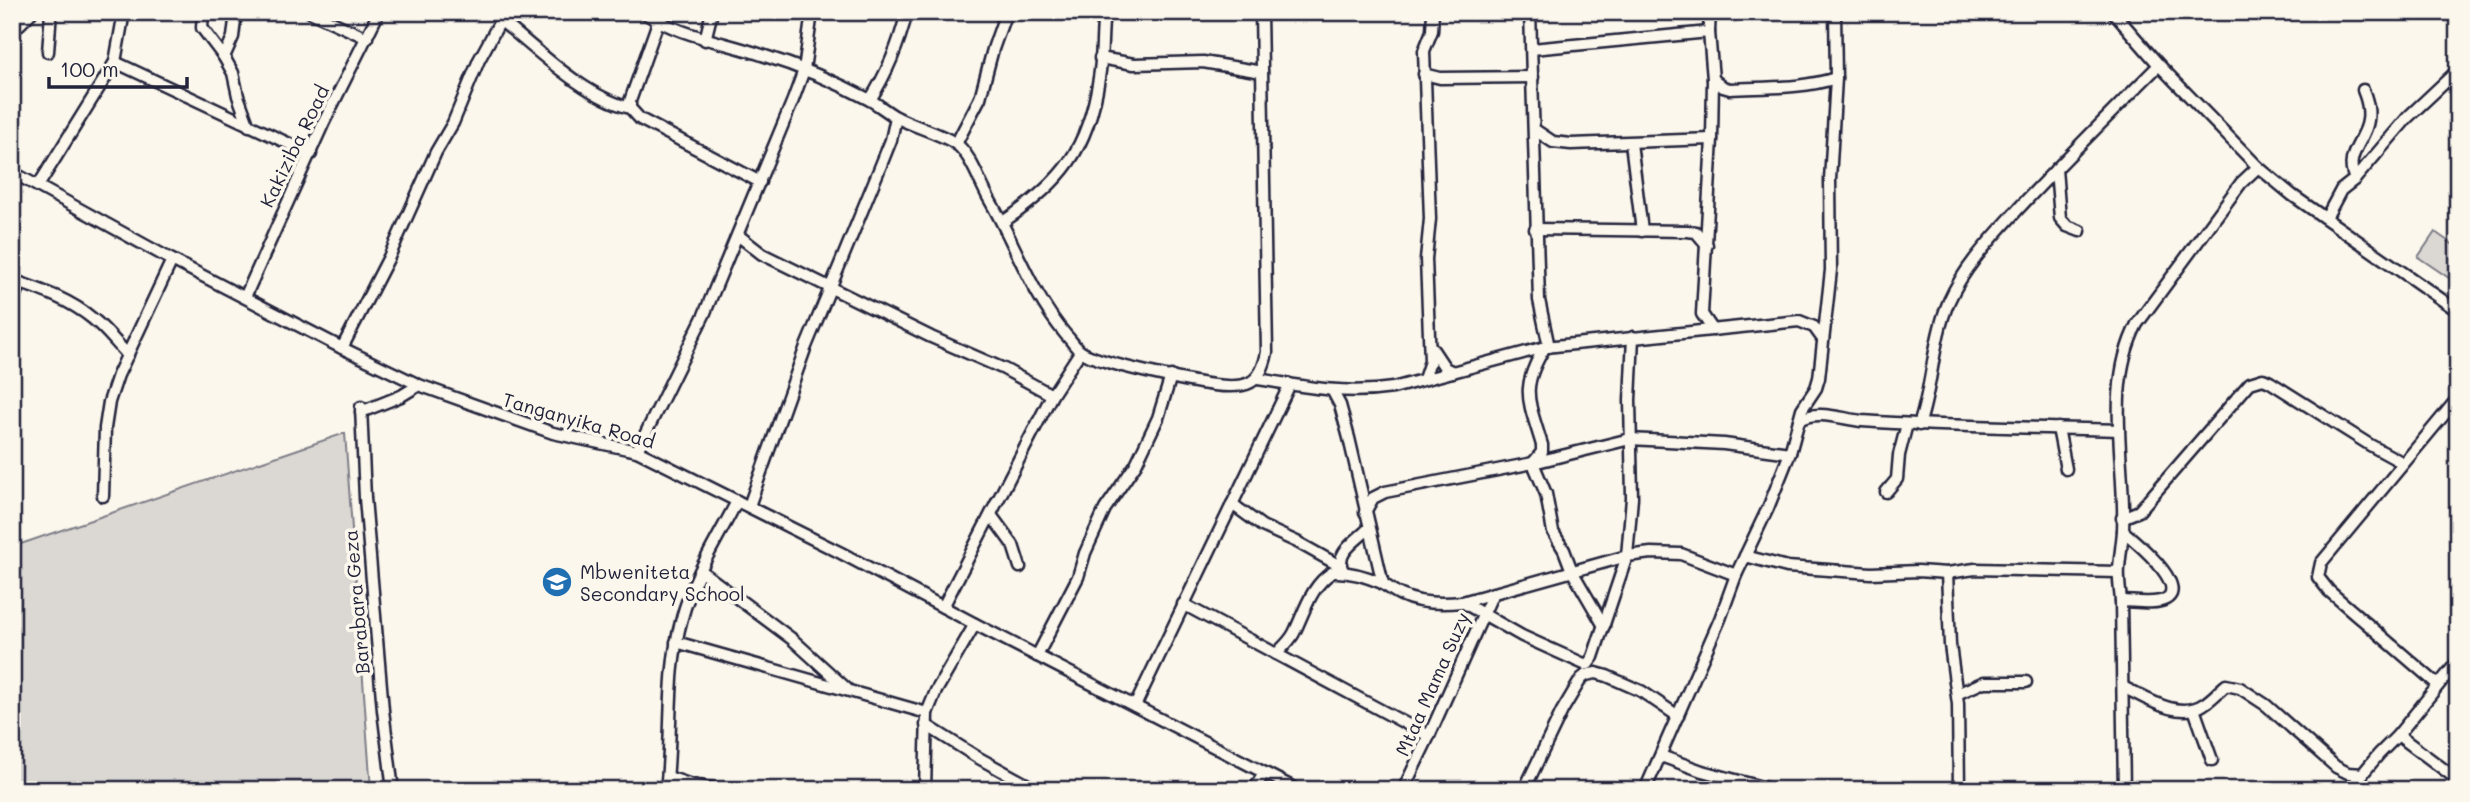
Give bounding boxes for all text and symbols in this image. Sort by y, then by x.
scale bar [49,46,187,90]
text: 100 m [60,55,119,82]
street label: Kakiziba Road [254,81,334,211]
street label: Tanganyika Road [500,386,658,454]
street label: Barabara Geza [337,529,375,675]
place label: Mbweniteta Secondary School [580,559,745,606]
school or university icon: Mbweniteta Secondary School [540,565,574,599]
street label: Mtaa Mama Suzy [1389,608,1475,760]

